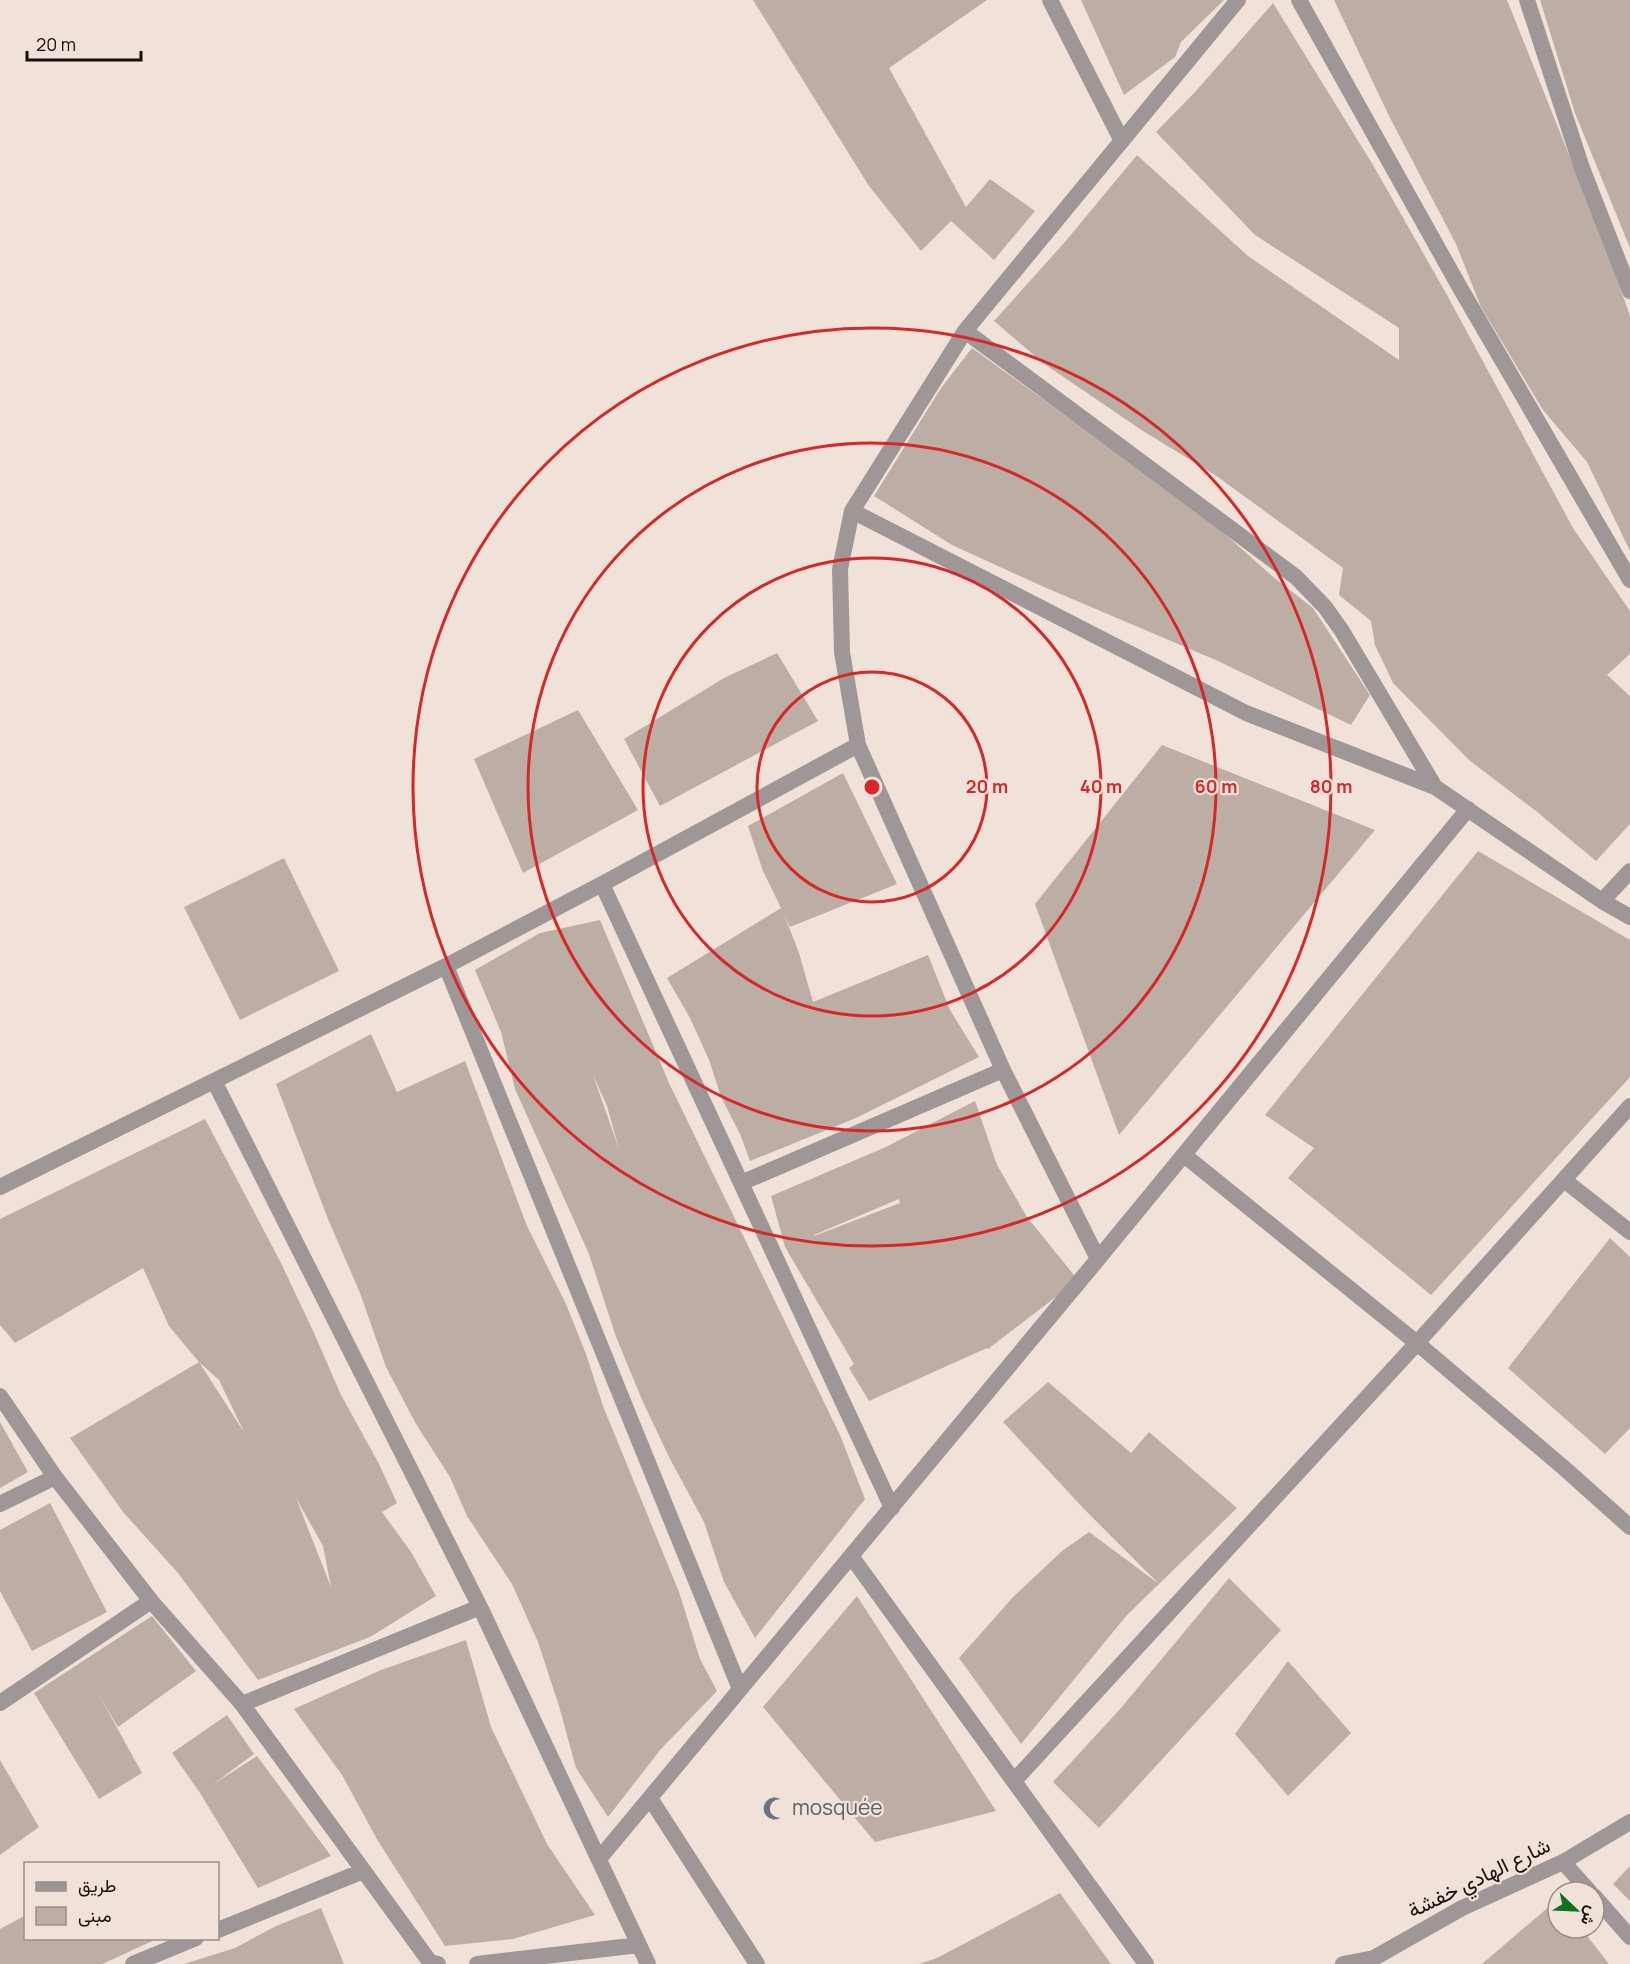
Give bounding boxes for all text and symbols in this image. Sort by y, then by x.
scale bar [27,24,141,62]
text: 20 m [36,32,76,56]
text: 20 m [966,774,1008,798]
text: 40 m [1080,774,1122,798]
text: 60 m [1195,774,1237,798]
text: 80 m [1310,774,1352,798]
centre of rings [862,777,882,797]
place label: mosquée [792,1793,883,1821]
mosque icon: mosquée [761,1795,787,1821]
street label: شارع الهادي خفشة [1403,1830,1556,1927]
legend [24,1862,219,1940]
text: طريق [78,1873,116,1897]
north arrow [1546,1880,1606,1940]
text: مبنى [78,1903,112,1927]
text: ش [1576,1903,1604,1929]

